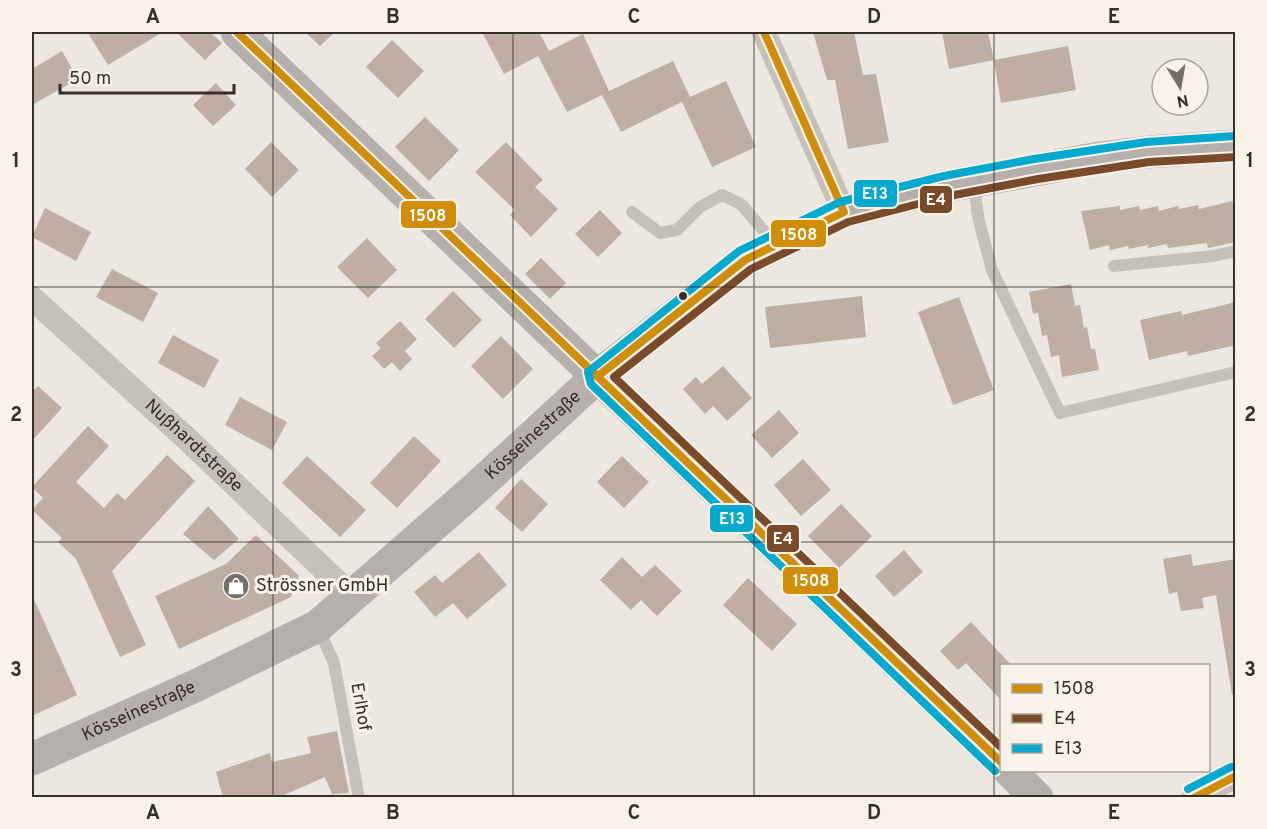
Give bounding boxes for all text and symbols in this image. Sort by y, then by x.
text: A [146,5,160,31]
text: B [386,5,400,31]
text: C [628,5,640,31]
text: D [867,5,881,31]
text: E [1108,5,1120,31]
scale bar [60,57,234,95]
north arrow [1150,57,1210,117]
text: 50 m [69,68,111,91]
text: N [1175,89,1190,111]
text: 1 [12,149,20,175]
text: 1 [1246,149,1254,175]
line badge: E13 [853,179,898,208]
text: E13 [862,185,888,205]
line badge: E4 [919,185,953,214]
text: E4 [926,191,946,211]
line badge: 1508 [400,200,457,229]
text: 1508 [410,207,446,227]
line badge: 1508 [770,219,827,248]
text: 1508 [781,226,817,246]
unlabelled marker [677,290,689,302]
street label: Kösseinestraße [480,386,586,485]
street label: Nußhardtstraße [140,394,248,497]
text: 2 [10,403,22,429]
text: 2 [1244,403,1256,429]
line badge: E13 [709,504,754,533]
text: E13 [719,510,745,530]
line badge: E4 [766,524,800,553]
text: E4 [773,530,793,550]
line badge: 1508 [782,566,839,595]
shop icon: Strössner GmbH [221,571,251,601]
text: 1508 [793,572,829,592]
place label: Strössner GmbH [256,575,388,598]
text: 3 [10,658,22,684]
text: 3 [1244,658,1256,684]
legend [1000,664,1210,772]
street label: Kösseinestraße [78,676,199,747]
text: 1508 [1054,678,1094,701]
street label: Erlhof [344,681,376,733]
text: E4 [1054,708,1076,731]
text: E13 [1054,738,1082,761]
text: A [146,801,160,827]
text: B [386,801,400,827]
text: C [628,801,640,827]
text: D [867,801,881,827]
text: E [1108,801,1120,827]

